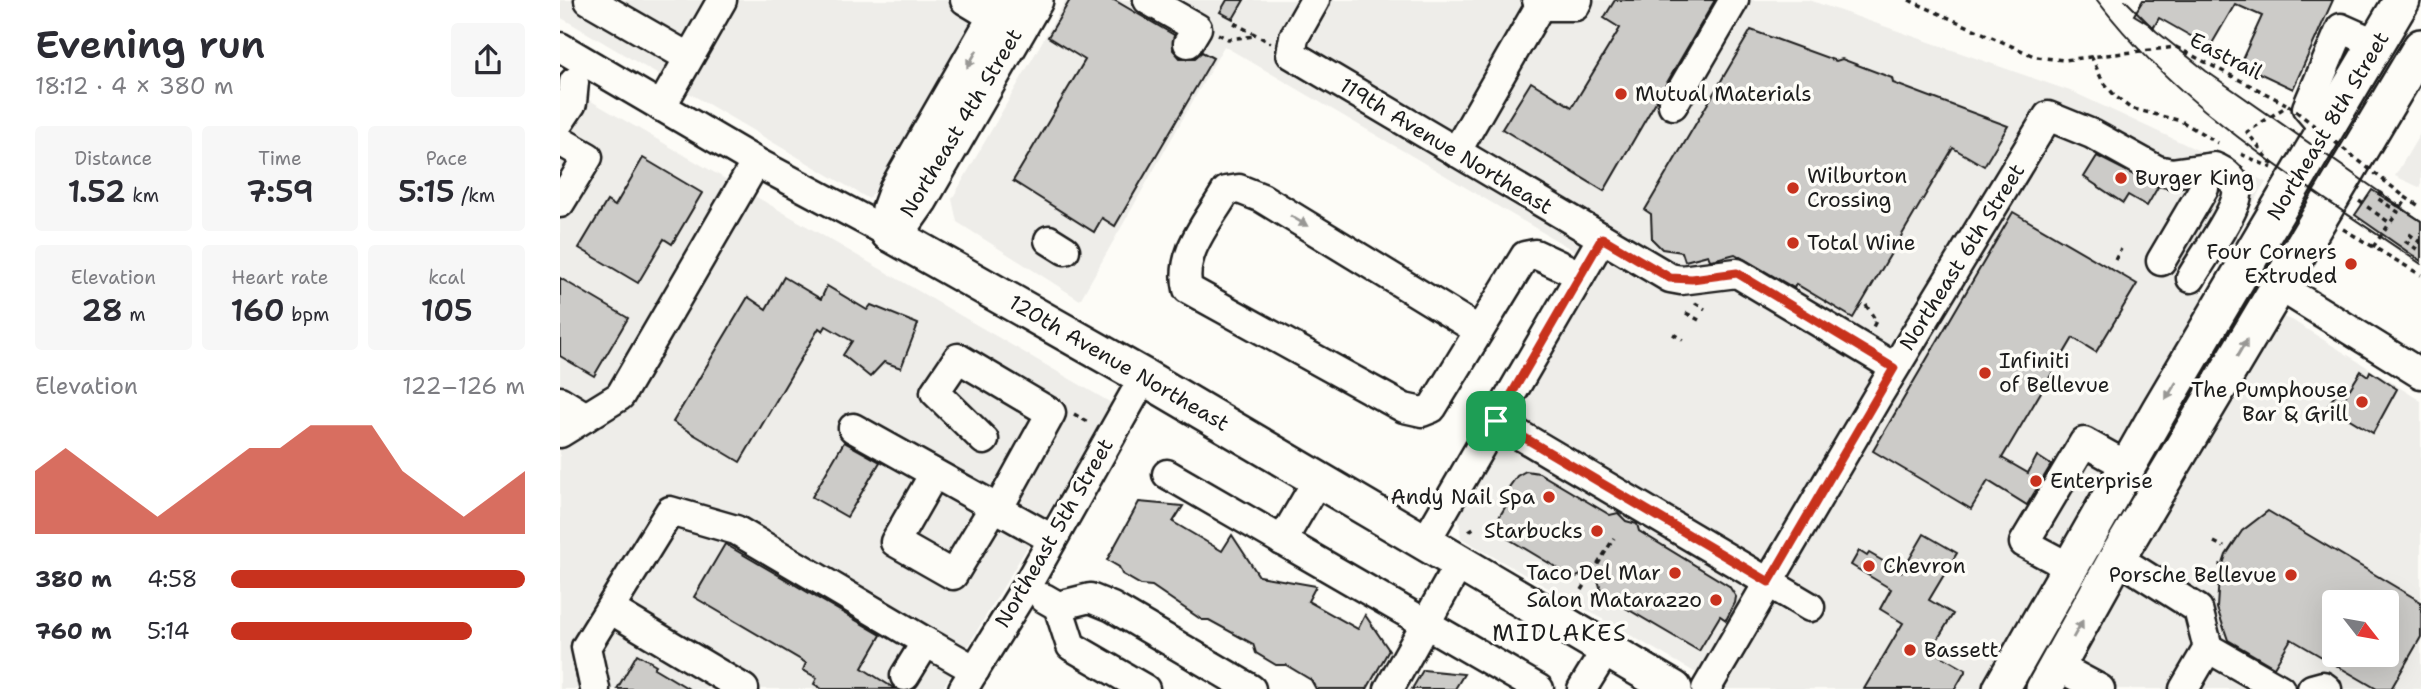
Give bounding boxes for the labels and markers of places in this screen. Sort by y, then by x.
place label: Mutual Materials [1635,80,1812,108]
marker: Mutual Materials [1613,86,1629,102]
place label: Wilburton Crossing [1807,162,1907,214]
place label: Burger King [2135,164,2254,192]
marker: Burger King [2113,170,2129,186]
marker: Wilburton Crossing [1785,180,1801,196]
place label: Total Wine [1807,229,1916,257]
marker: Total Wine [1785,235,1801,251]
place label: Four Corners Extruded [2207,238,2337,290]
marker: Four Corners Extruded [2343,256,2359,272]
place label: Infiniti of Bellevue [1999,347,2110,399]
marker: Infiniti of Bellevue [1977,365,1993,381]
place label: The Pumphouse Bar & Grill [2191,376,2349,428]
pin [1466,391,1526,451]
marker: The Pumphouse Bar & Grill [2354,394,2370,410]
place label: Enterprise [2050,467,2153,495]
marker: Enterprise [2028,473,2044,489]
place label: Andy Nail Spa [1391,483,1535,511]
marker: Andy Nail Spa [1541,489,1557,505]
place label: Starbucks [1484,517,1583,545]
marker: Starbucks [1589,523,1605,539]
place label: Chevron [1883,552,1966,580]
marker: Chevron [1861,558,1877,574]
place label: Taco Del Mar [1526,559,1661,587]
place label: Porsche Bellevue [2109,561,2277,589]
marker: Taco Del Mar [1667,565,1683,581]
marker: Porsche Bellevue [2283,567,2299,583]
place label: Salon Matarazzo [1526,586,1702,614]
marker: Salon Matarazzo [1708,592,1724,608]
place label: Bassett [1924,636,1999,664]
marker: Bassett [1902,642,1918,658]

